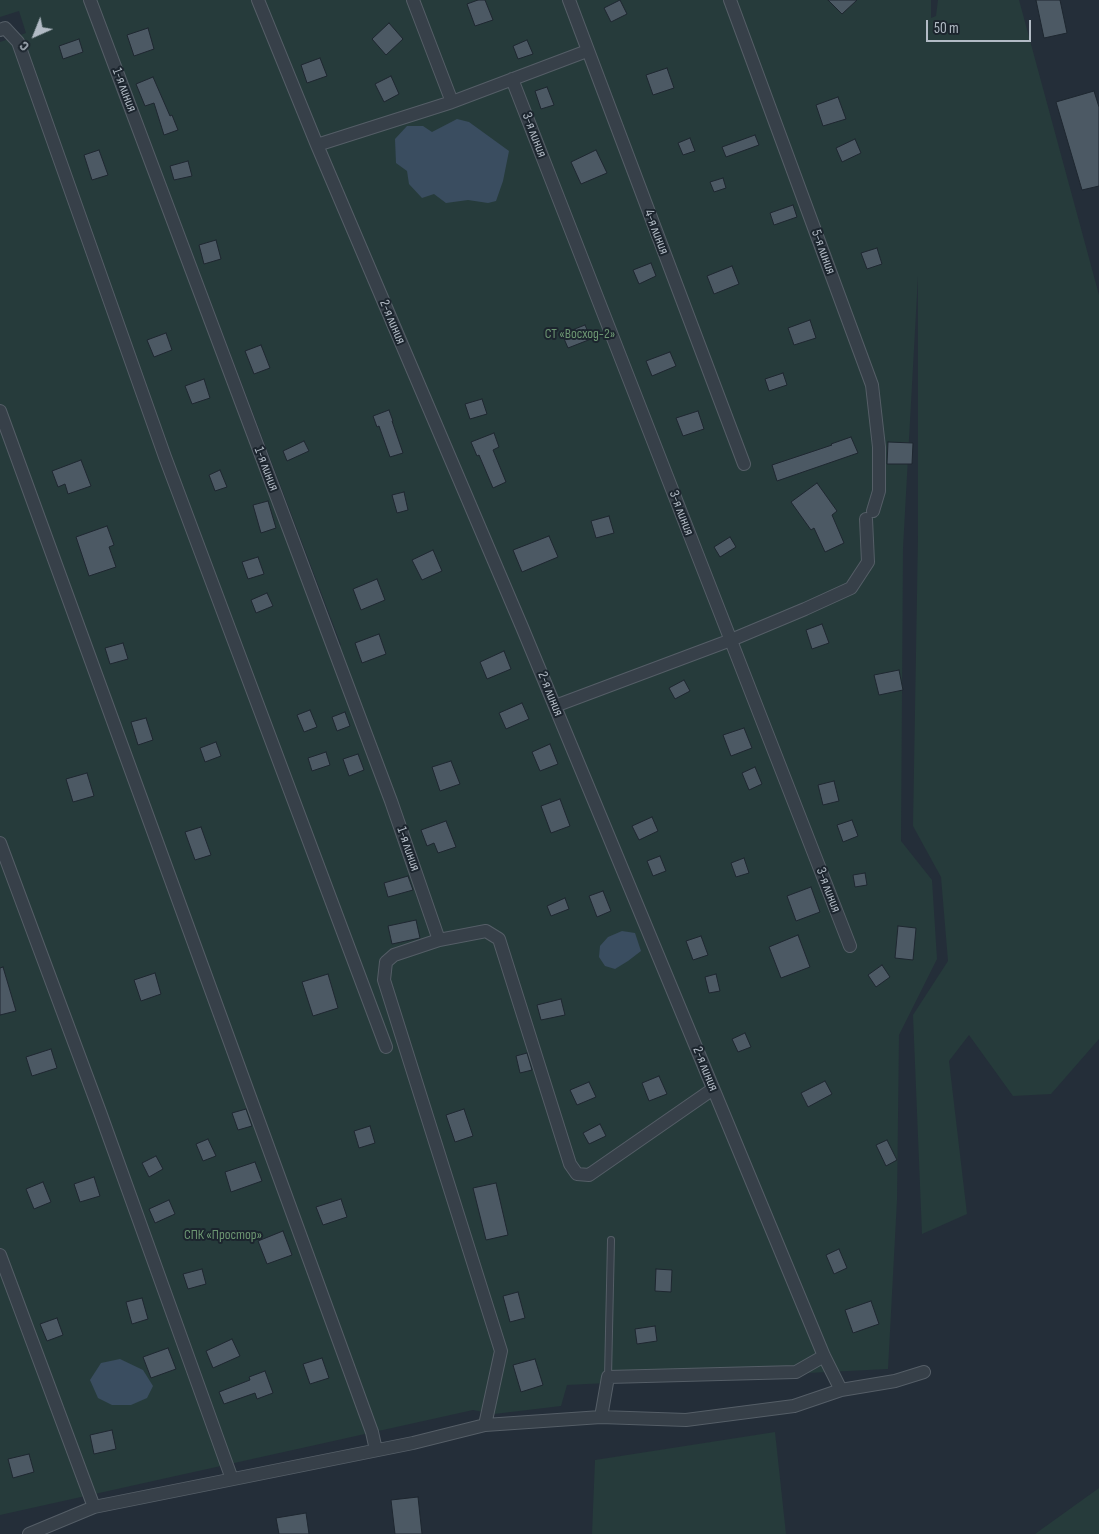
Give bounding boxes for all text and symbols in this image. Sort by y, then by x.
north arrow [10,10,60,60]
scale bar [929,10,1034,42]
text: 50 m [934,19,959,38]
text: С [16,38,33,55]
street label: 1-я линия [108,66,140,114]
street label: 3-я линия [518,110,550,160]
street label: 4-я линия [640,207,672,257]
street label: 5-я линия [807,227,839,277]
street label: 2-я линия [375,297,409,347]
park label: СТ «Восход-2» [545,326,615,342]
street label: 1-я линия [250,445,282,493]
street label: 3-я линия [665,488,697,538]
street label: 2-я линия [533,669,567,719]
street label: 1-я линия [393,825,423,873]
street label: 3-я линия [812,865,844,915]
street label: 2-я линия [688,1044,722,1094]
park label: СПК «Простор» [184,1227,262,1243]

